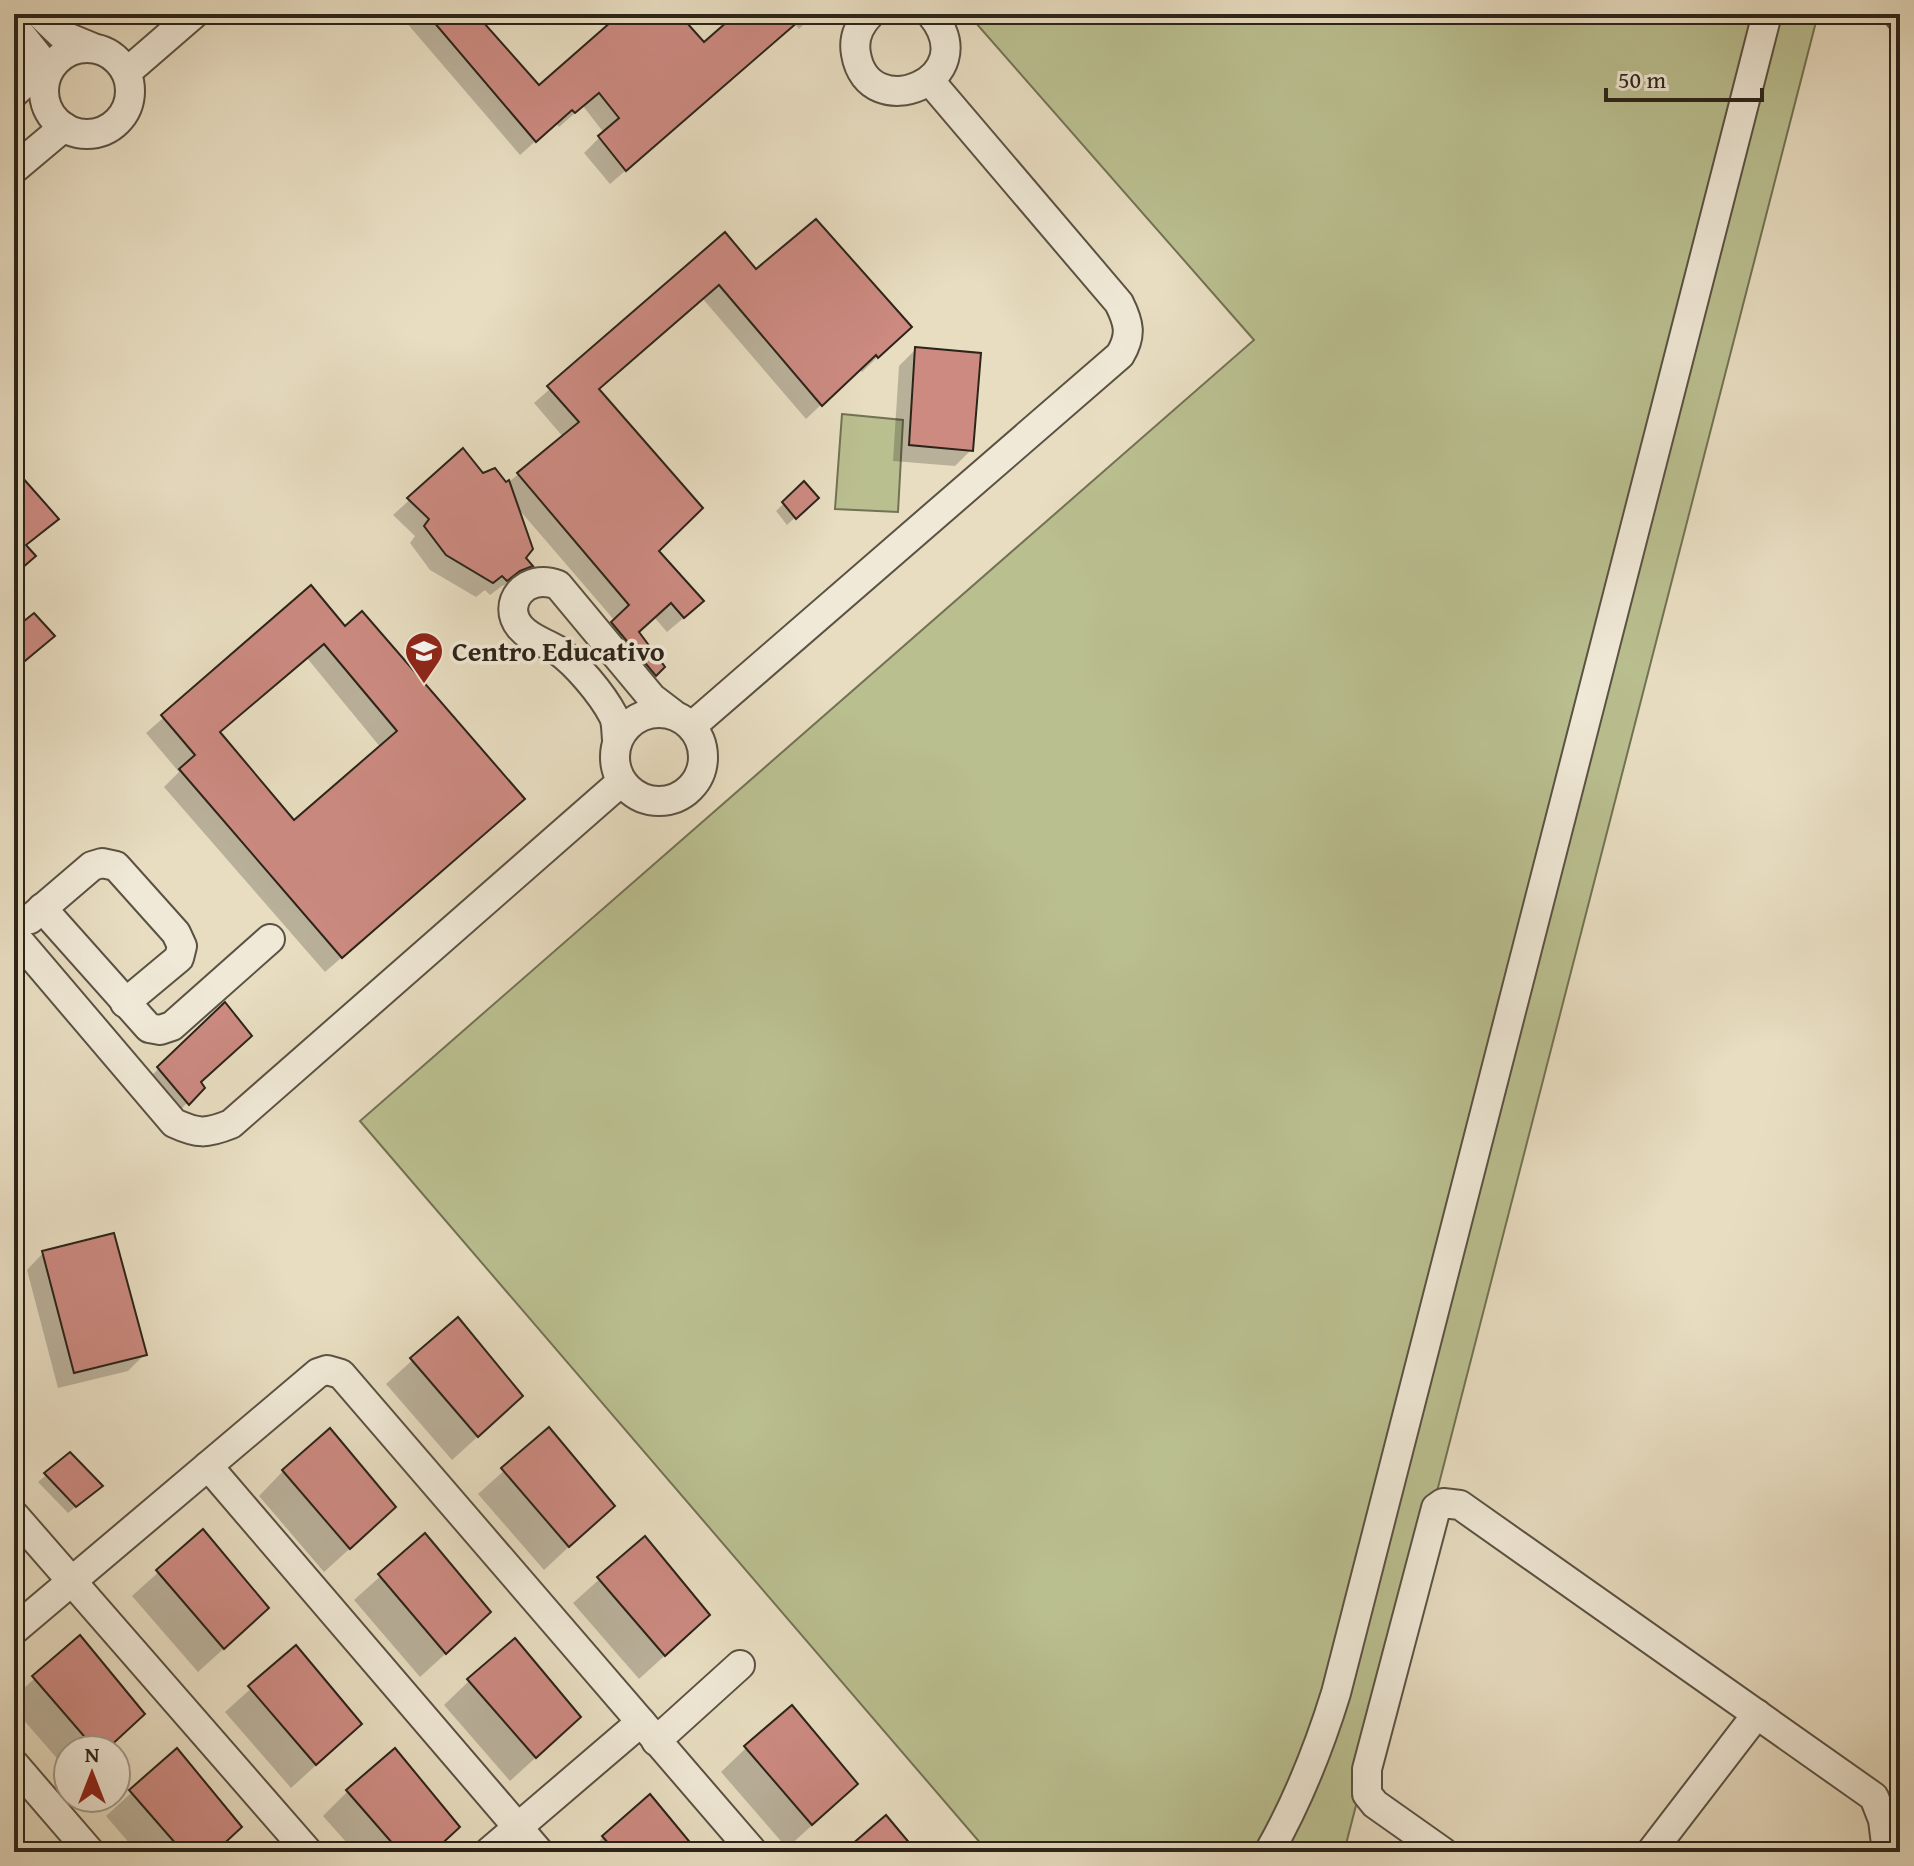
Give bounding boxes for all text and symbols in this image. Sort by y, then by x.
scale bar [1606,52,1762,102]
text: 50 m [1618,62,1666,97]
school or university icon: Centro Educativo [403,630,445,685]
place label: Centro Educativo [452,630,665,671]
north arrow [52,1734,132,1814]
text: N [85,1738,100,1770]

